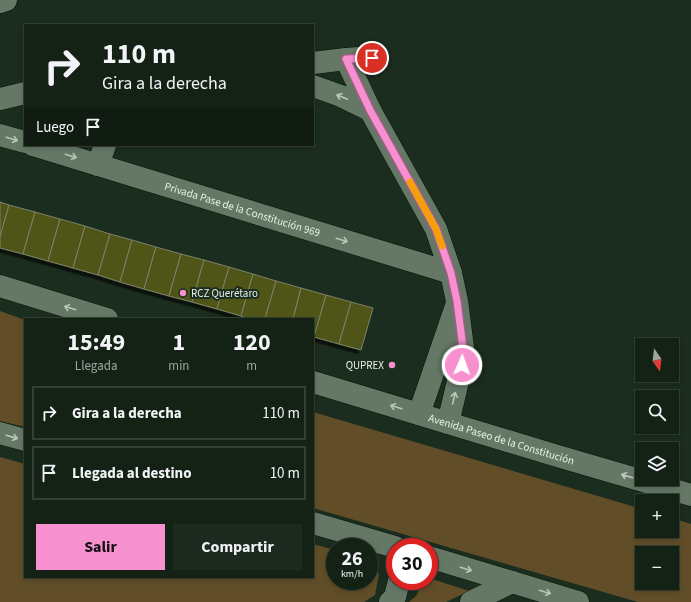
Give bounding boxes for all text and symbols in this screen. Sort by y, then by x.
text: 110 m [102,34,176,74]
icon: right [36,40,88,92]
pin [355,41,389,75]
icon: arrive [361,47,383,69]
text: Gira a la derecha [102,71,227,96]
one-way arrow [336,93,348,100]
icon: arrive [82,116,104,138]
text: Luego [36,117,74,138]
one-way arrow [6,136,19,143]
one-way arrow [64,153,77,160]
street label: Privada Pase de la Constitución 969 [163,179,322,241]
one-way arrow [336,237,349,244]
place label: RCZ Querétaro [191,286,258,301]
marker: RCZ Querétaro [178,288,188,298]
one-way arrow [64,304,77,311]
text: 15:49 [67,325,125,360]
text: 1 [173,325,185,360]
text: 120 [233,325,271,360]
north arrow [635,338,679,382]
map controls [635,338,679,590]
position arrow [441,344,483,386]
text: Llegada [75,357,117,375]
text: min [168,357,189,375]
text: m [246,357,257,375]
place label: QUPREX [346,358,384,373]
marker: QUPREX [387,360,397,370]
button: search [635,390,679,434]
one-way arrow [450,392,458,405]
icon: right [38,402,60,424]
text: Gira a la derecha [72,403,182,424]
text: 110 m [262,403,300,424]
one-way arrow [390,403,403,410]
street label: Avenida Paseo de la Constitución [427,410,576,469]
one-way arrow [6,434,19,441]
button: layers [635,442,679,486]
icon: arrive [38,462,60,484]
text: Llegada al destino [72,463,192,484]
text: 10 m [270,463,300,484]
one-way arrow [620,472,633,479]
button: + [635,494,679,538]
button: Salir [36,524,165,570]
button: Compartir [173,524,302,570]
speed limit sign: 30 [386,538,438,590]
text: 26 [341,545,363,573]
button: − [635,546,679,590]
one-way arrow [460,566,473,573]
text: km/h [341,567,363,581]
one-way arrow [538,589,551,596]

